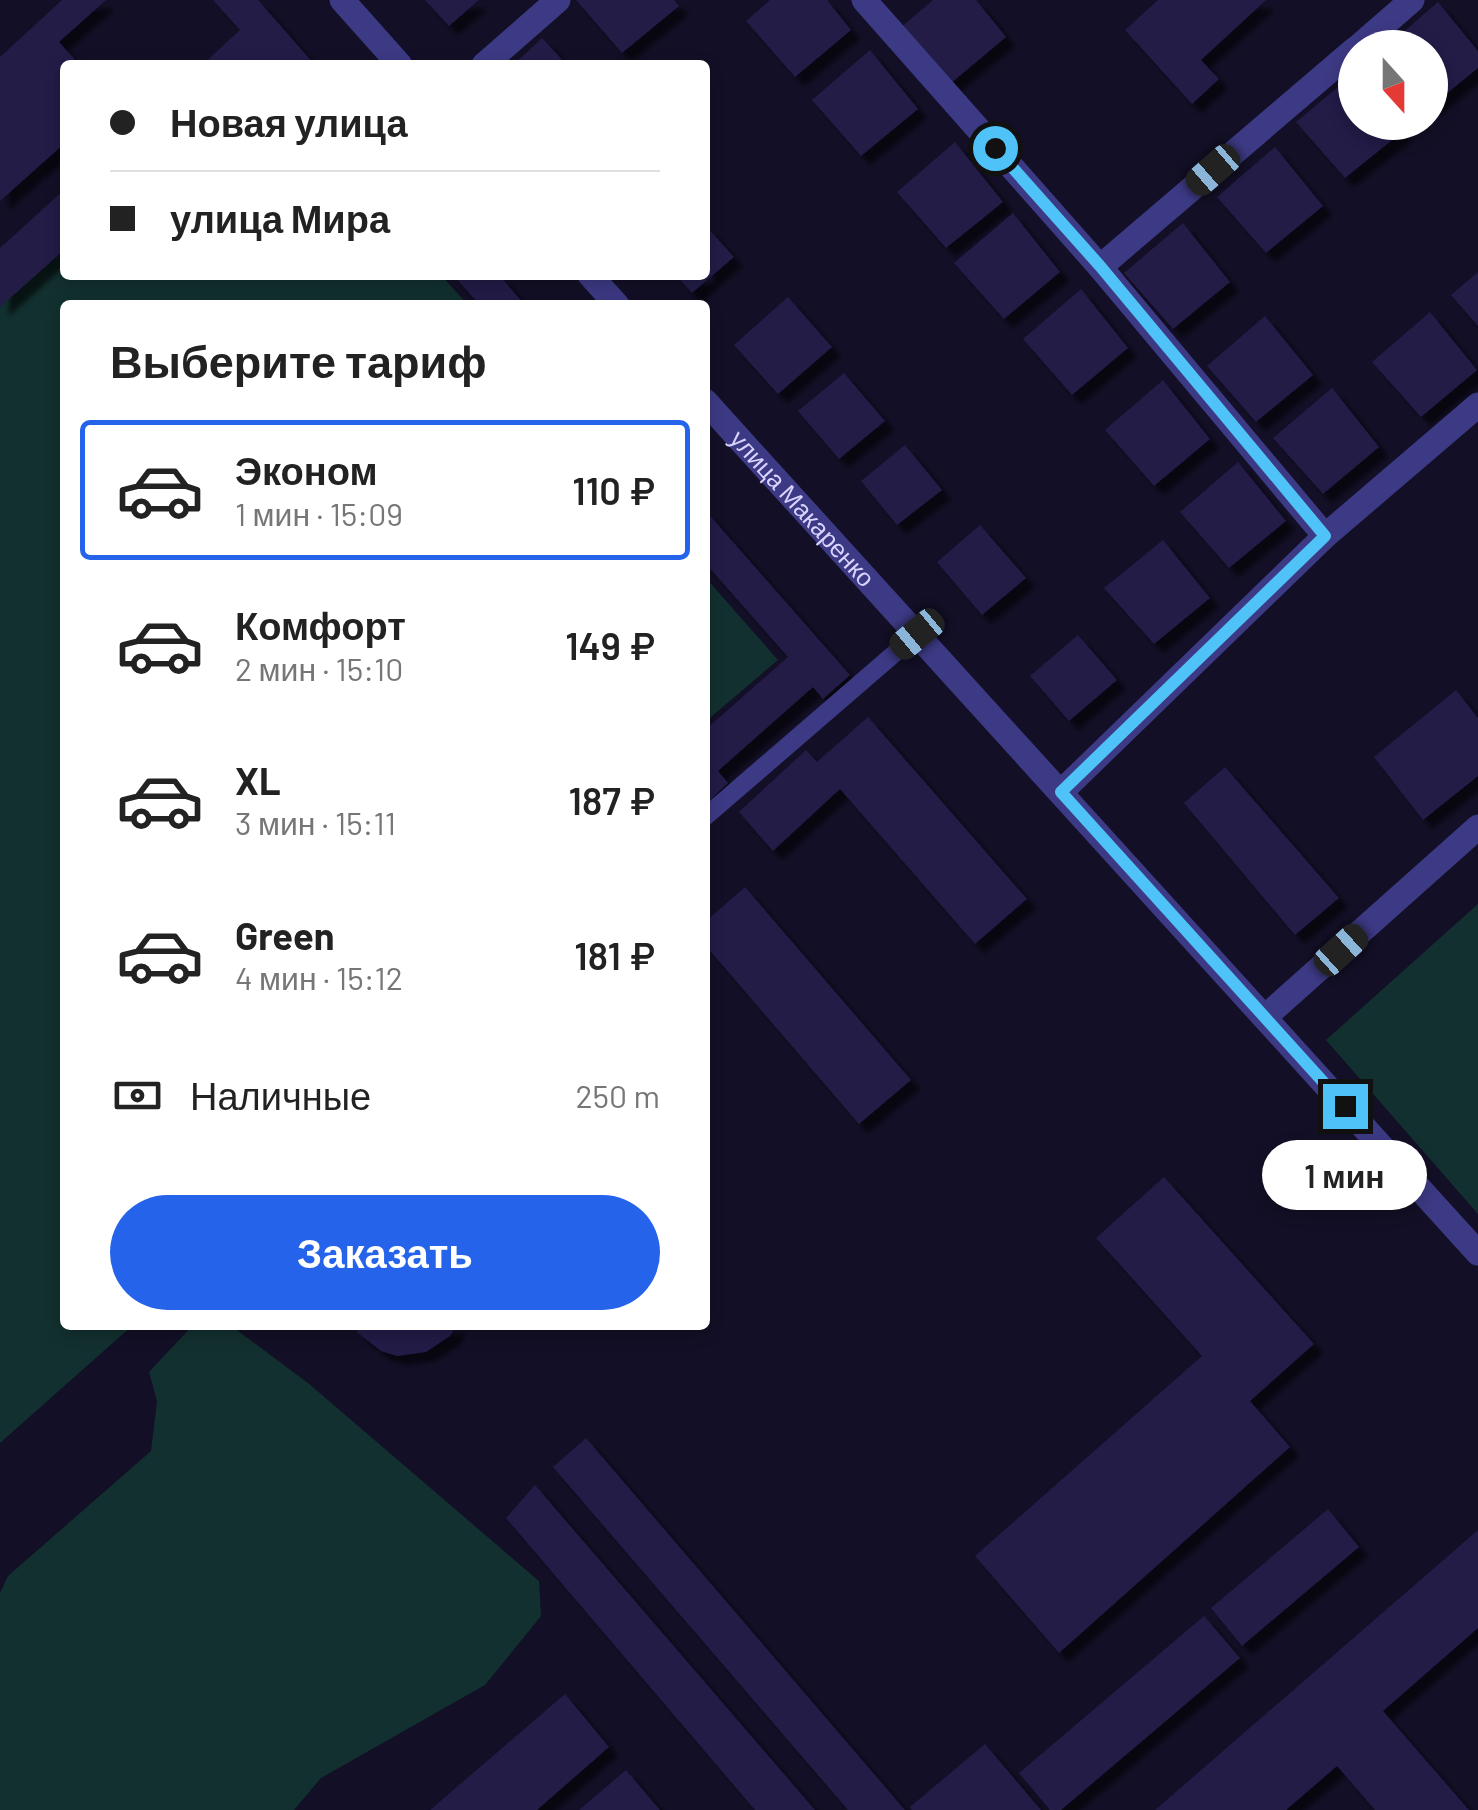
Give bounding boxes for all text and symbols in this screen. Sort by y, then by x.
north arrow [1338,30,1448,140]
map controls [1338,30,1448,140]
text: Новая улица [170,99,408,145]
route start [973,126,1018,171]
car [1181,139,1245,201]
text: улица Мира [170,195,390,241]
text: Выберите тариф [110,333,487,387]
street label: улица Макаренко [725,423,882,592]
icon: car [115,445,205,535]
text: Эконом [235,447,378,493]
text: 110 ₽ [572,467,655,513]
text: 1 мин · 15:09 [235,494,403,532]
icon: car [115,600,205,690]
text: Комфорт [235,602,406,648]
car [884,603,950,665]
text: 149 ₽ [565,622,655,668]
text: 2 мин · 15:10 [235,649,403,687]
icon: car [115,755,205,845]
text: XL [235,757,281,803]
text: 187 ₽ [569,777,655,823]
text: 3 мин · 15:11 [235,803,396,841]
icon: car [115,910,205,1000]
text: Green [235,912,335,958]
car [1309,919,1373,981]
text: 181 ₽ [574,932,655,978]
text: 4 мин · 15:12 [235,958,403,996]
icon: cash [110,1068,165,1123]
text: Наличные [190,1072,371,1118]
text: 250 m [575,1076,660,1114]
route end [1323,1084,1368,1129]
callout: 1 мин [1262,1141,1428,1211]
text: 1 мин [1304,1156,1385,1194]
button: Заказать [110,1195,660,1310]

